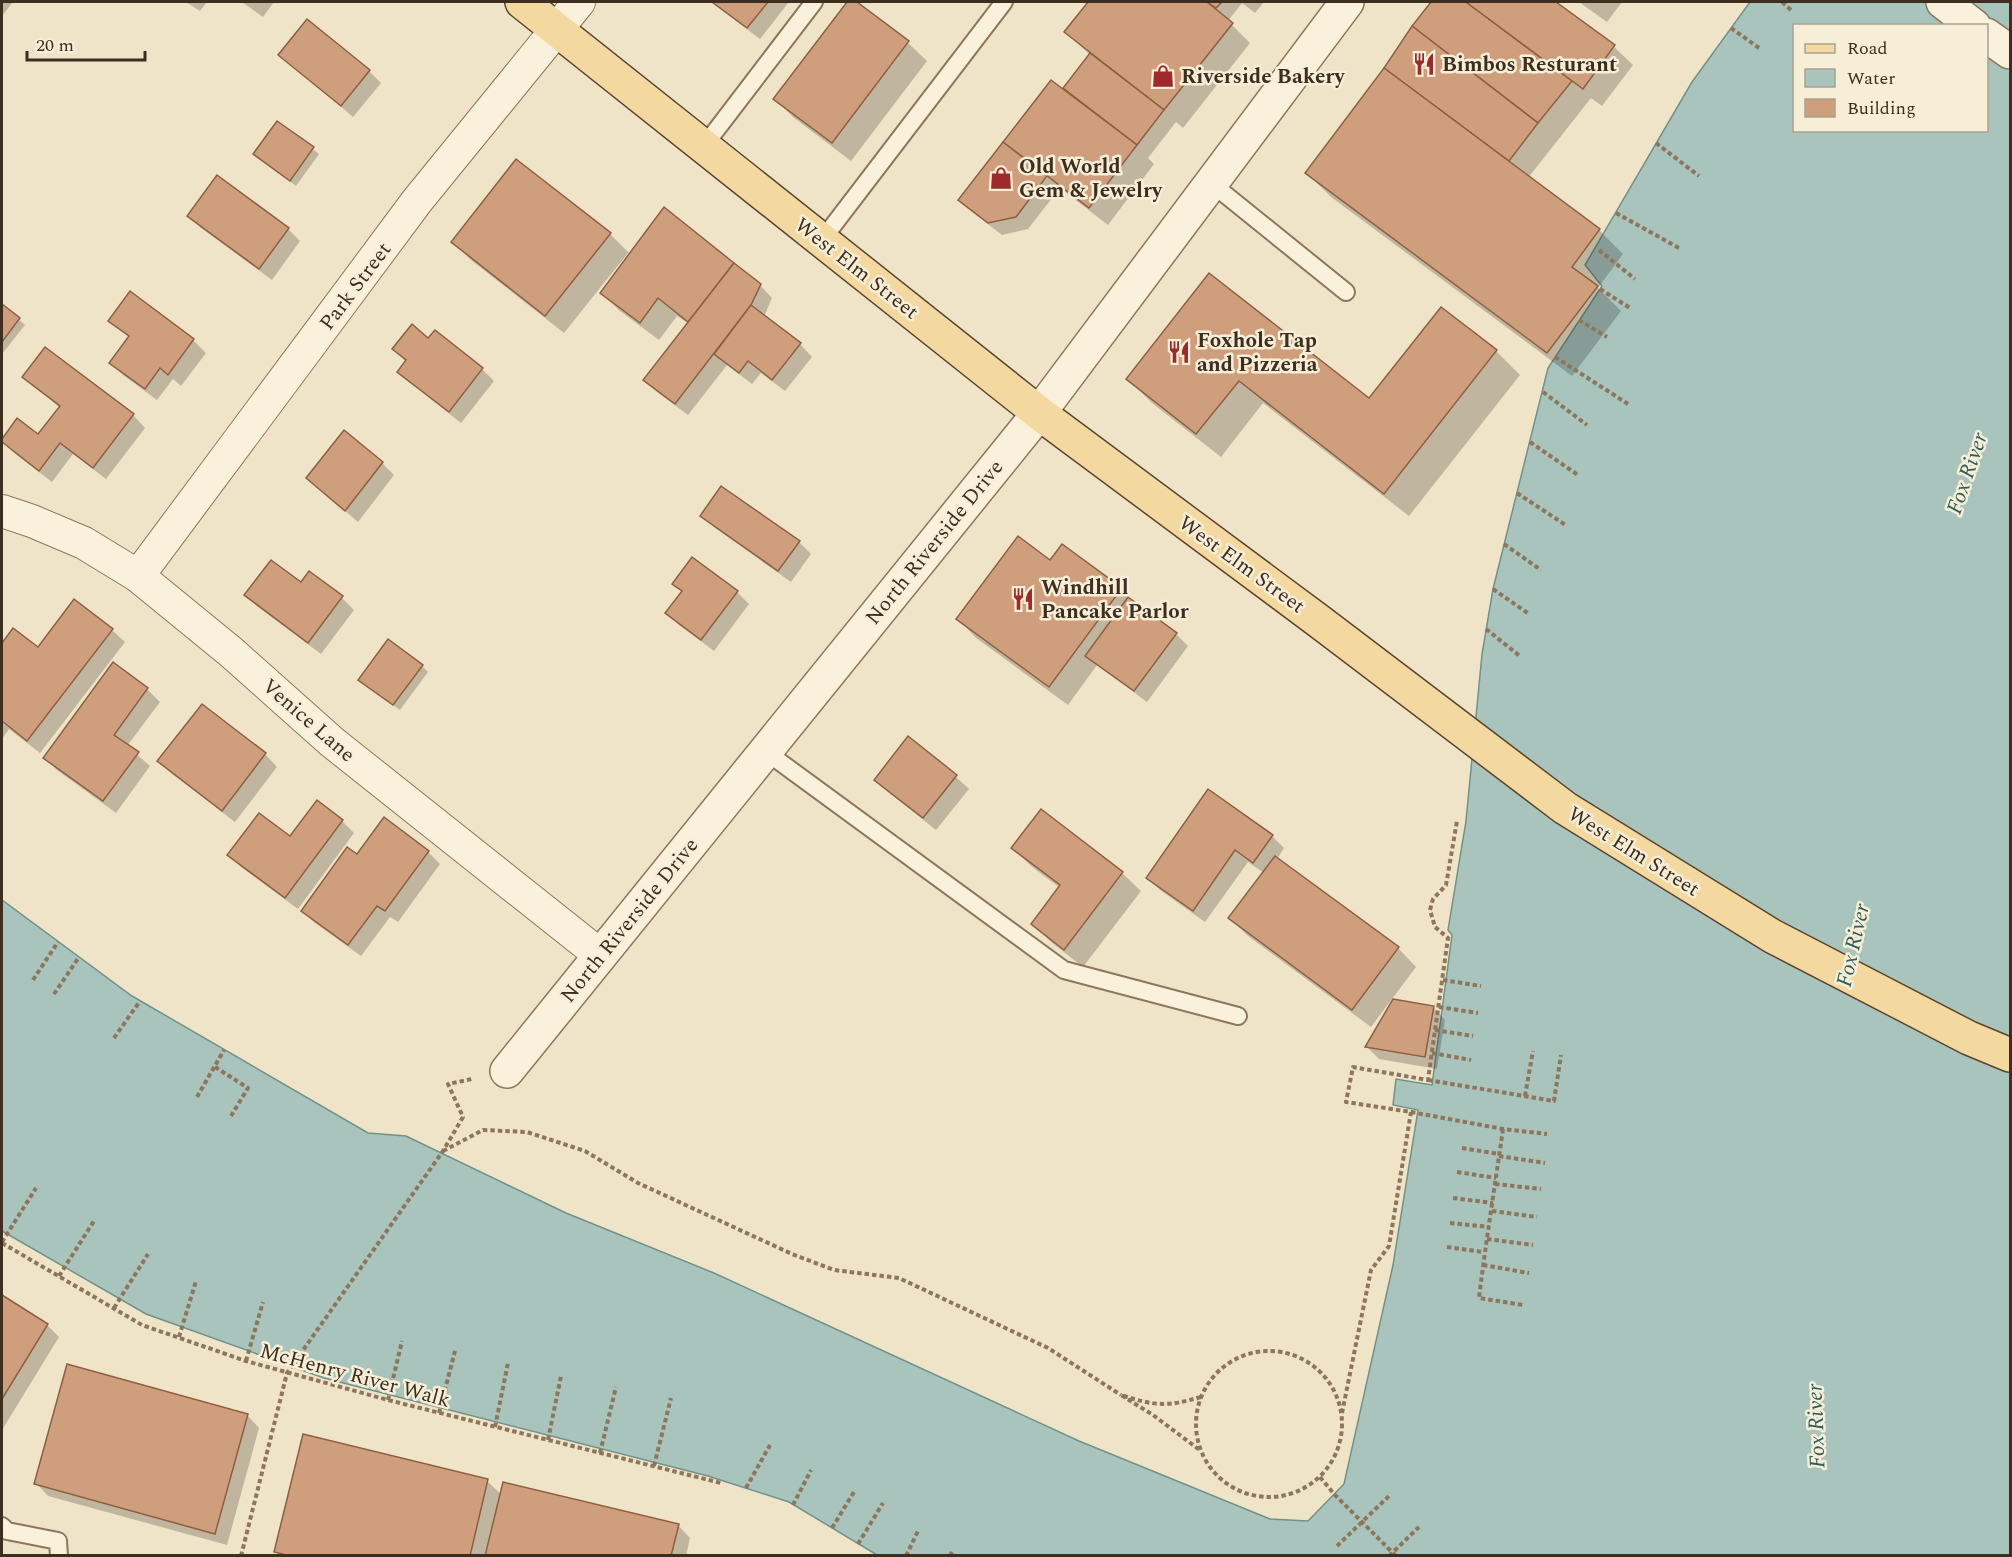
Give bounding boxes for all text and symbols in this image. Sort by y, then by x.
scale bar [27,24,146,62]
legend [1793,24,1988,132]
text: 20 m [36,32,74,59]
text: Road [1847,35,1888,62]
place label: Bimbos Resturant [1442,49,1617,81]
restaurant icon: Bimbos Resturant [1411,51,1437,77]
place label: Riverside Bakery [1181,61,1345,93]
shop icon: Riverside Bakery [1150,63,1176,89]
text: Water [1847,65,1895,92]
text: Building [1847,95,1916,122]
place label: Old World Gem & Jewelry [1019,151,1163,207]
shop icon: Old World Gem & Jewelry [988,165,1014,191]
street label: West Elm Street [787,210,925,328]
street label: Park Street [312,236,400,338]
place label: Foxhole Tap and Pizzeria [1197,325,1318,381]
restaurant icon: Foxhole Tap and Pizzeria [1166,339,1192,365]
water label: Fox River [1938,428,1997,519]
street label: North Riverside Drive [858,453,1012,632]
street label: West Elm Street [1171,508,1312,622]
place label: Windhill Pancake Parlor [1041,572,1189,628]
restaurant icon: Windhill Pancake Parlor [1010,586,1036,612]
street label: Venice Lane [255,671,362,770]
street label: West Elm Street [1561,798,1706,905]
street label: North Riverside Drive [553,831,707,1010]
water label: Fox River [1828,900,1879,990]
street label: McHenry River Walk [256,1335,454,1417]
water label: Fox River [1799,1383,1834,1469]

